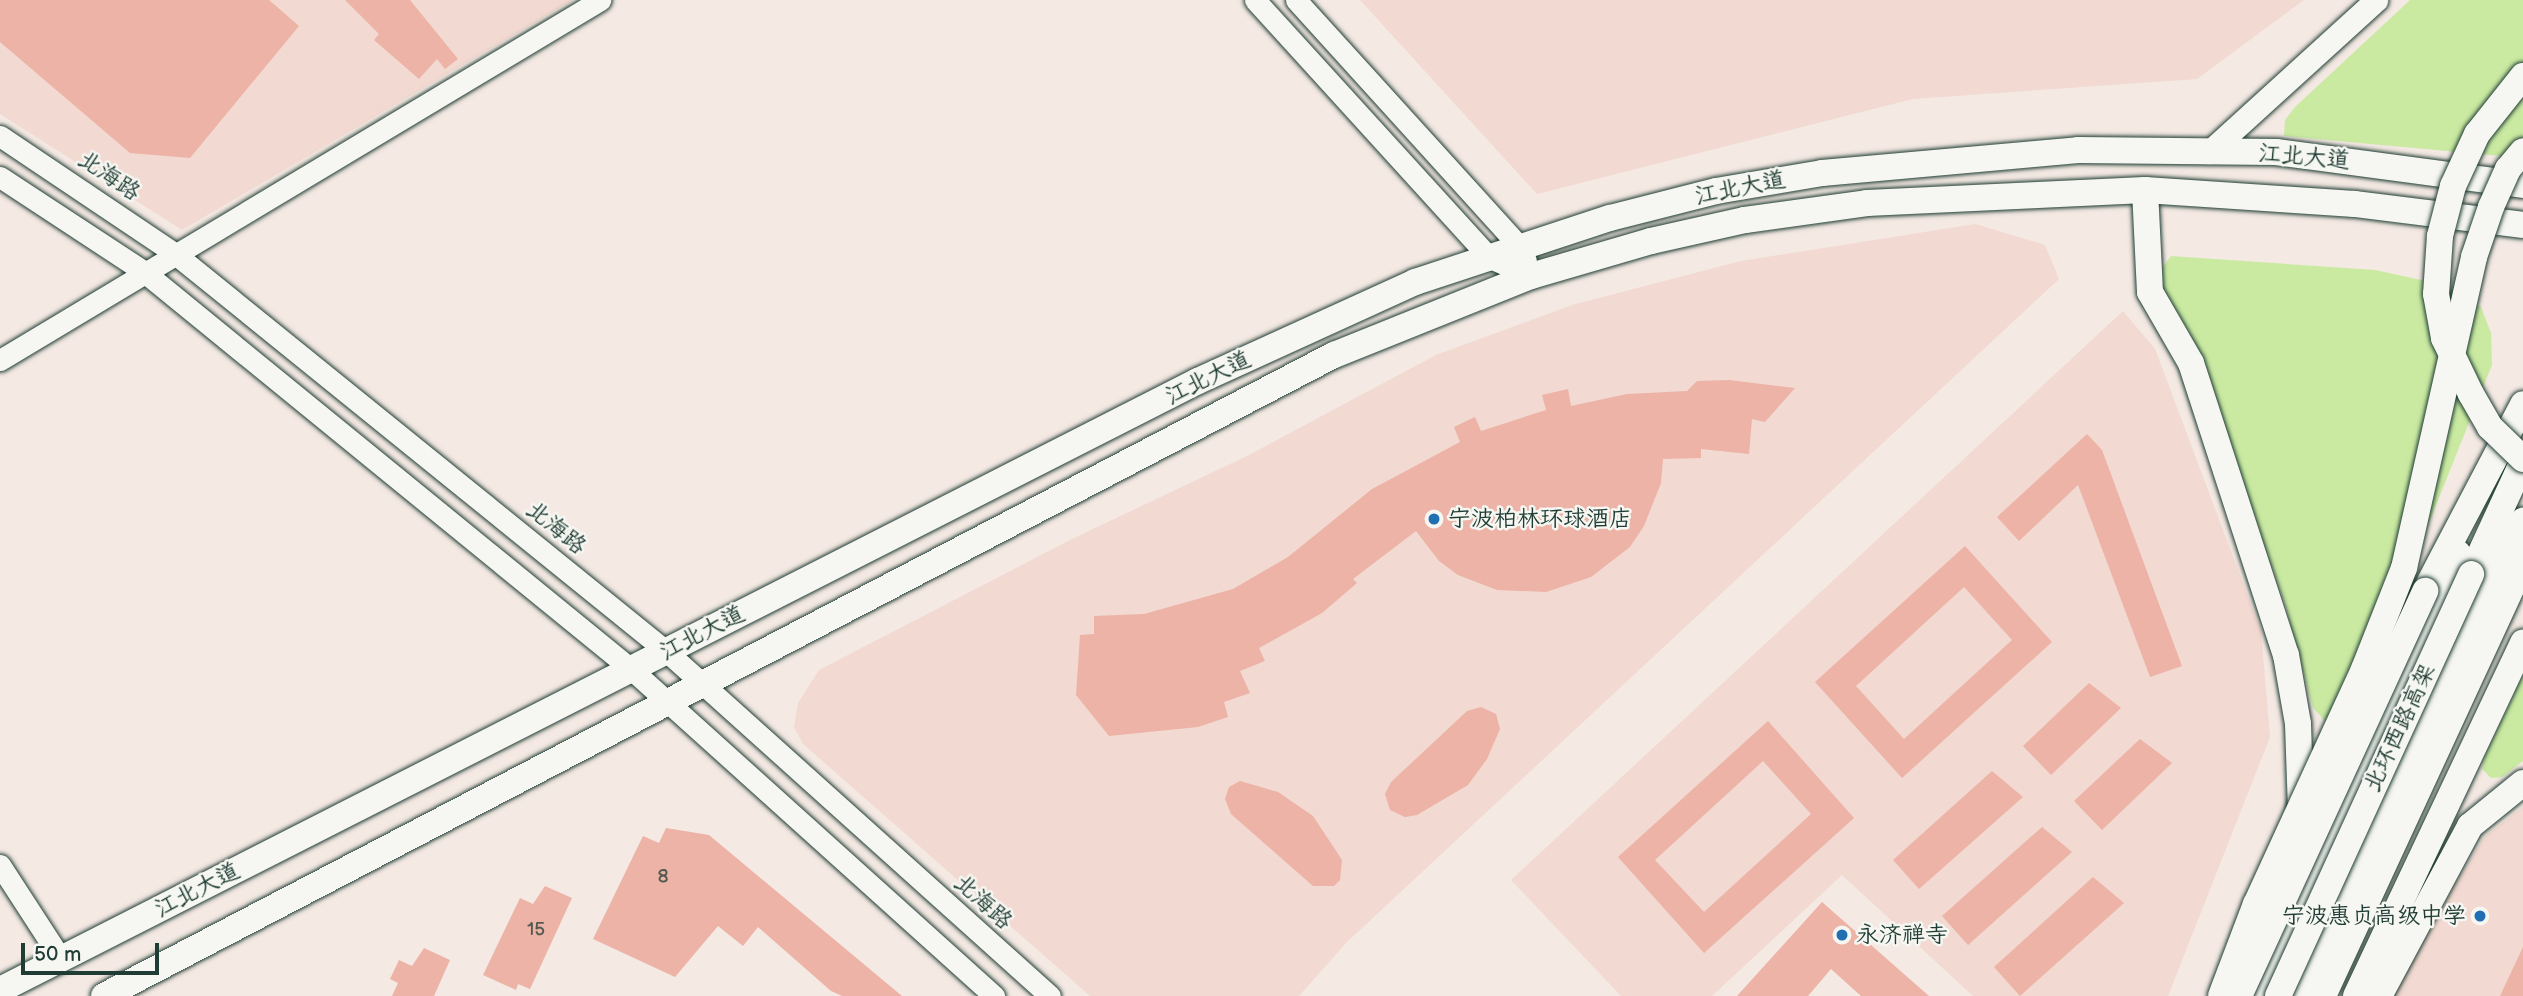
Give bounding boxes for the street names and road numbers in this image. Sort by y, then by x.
street label: 江北大道 [2257,139,2351,175]
street label: 北海路 [73,145,145,207]
street label: 江北大道 [1692,166,1788,210]
street label: 江北大道 [1161,345,1255,411]
street label: 北海路 [521,496,591,560]
street label: 江北大道 [655,600,749,666]
street label: 北环西路高架 [2358,660,2442,796]
street label: 江北大道 [150,857,244,923]
street label: 北海路 [948,869,1018,935]

